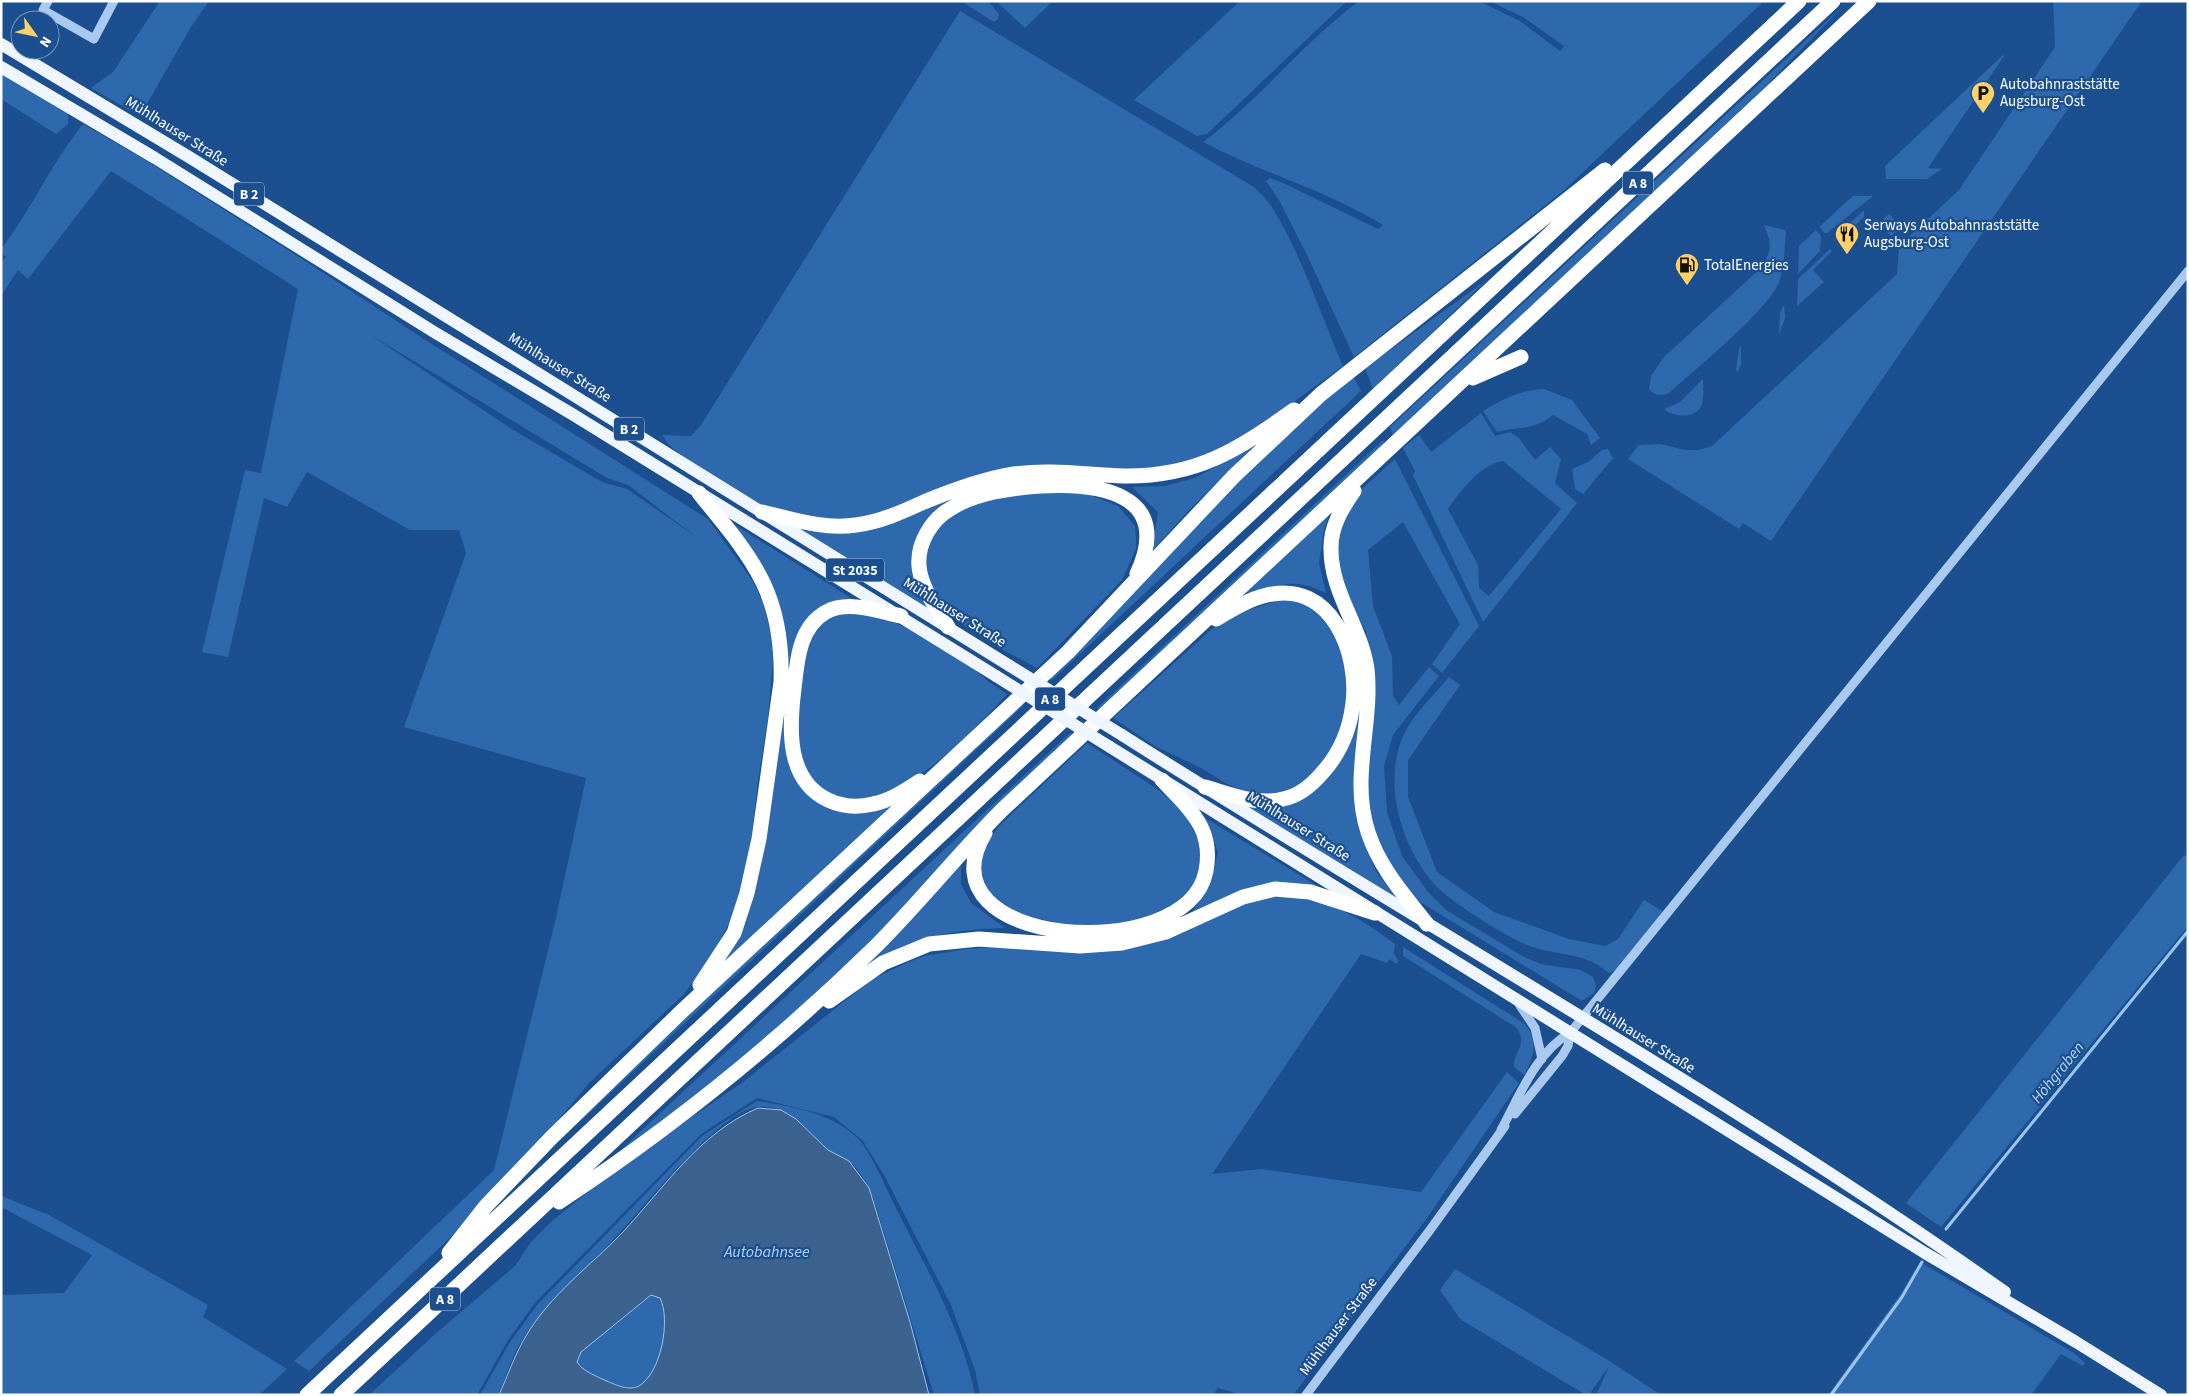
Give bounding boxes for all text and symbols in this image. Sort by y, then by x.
north arrow [10,10,60,60]
text: N [34,32,56,51]
place label: Autobahnraststätte Augsburg-Ost [2000,74,2120,112]
parking icon: Autobahnraststätte Augsburg-Ost [1970,80,1996,114]
street label: Mühlhauser Straße [121,91,232,172]
road number: A 8 [1623,172,1653,194]
road number: B 2 [234,182,264,205]
place label: Serways Autobahnraststätte Augsburg-Ost [1864,215,2039,253]
restaurant icon: Serways Autobahnraststätte Augsburg-Ost [1834,221,1860,255]
fuel station icon: TotalEnergies [1674,252,1700,286]
place label: TotalEnergies [1704,255,1789,276]
street label: Mühlhauser Straße [504,327,615,408]
road number: B 2 [614,418,644,440]
road number: St 2035 [826,558,884,582]
street label: Mühlhauser Straße [899,572,1010,653]
road number: A 8 [1035,688,1065,711]
street label: Mühlhauser Straße [1243,786,1354,867]
street label: Mühlhauser Straße [1588,998,1699,1079]
water label: Höhgraben [2026,1037,2089,1108]
water label: Autobahnsee [723,1241,810,1263]
street label: Mühlhauser Straße [1294,1273,1382,1380]
road number: A 8 [430,1288,460,1310]

